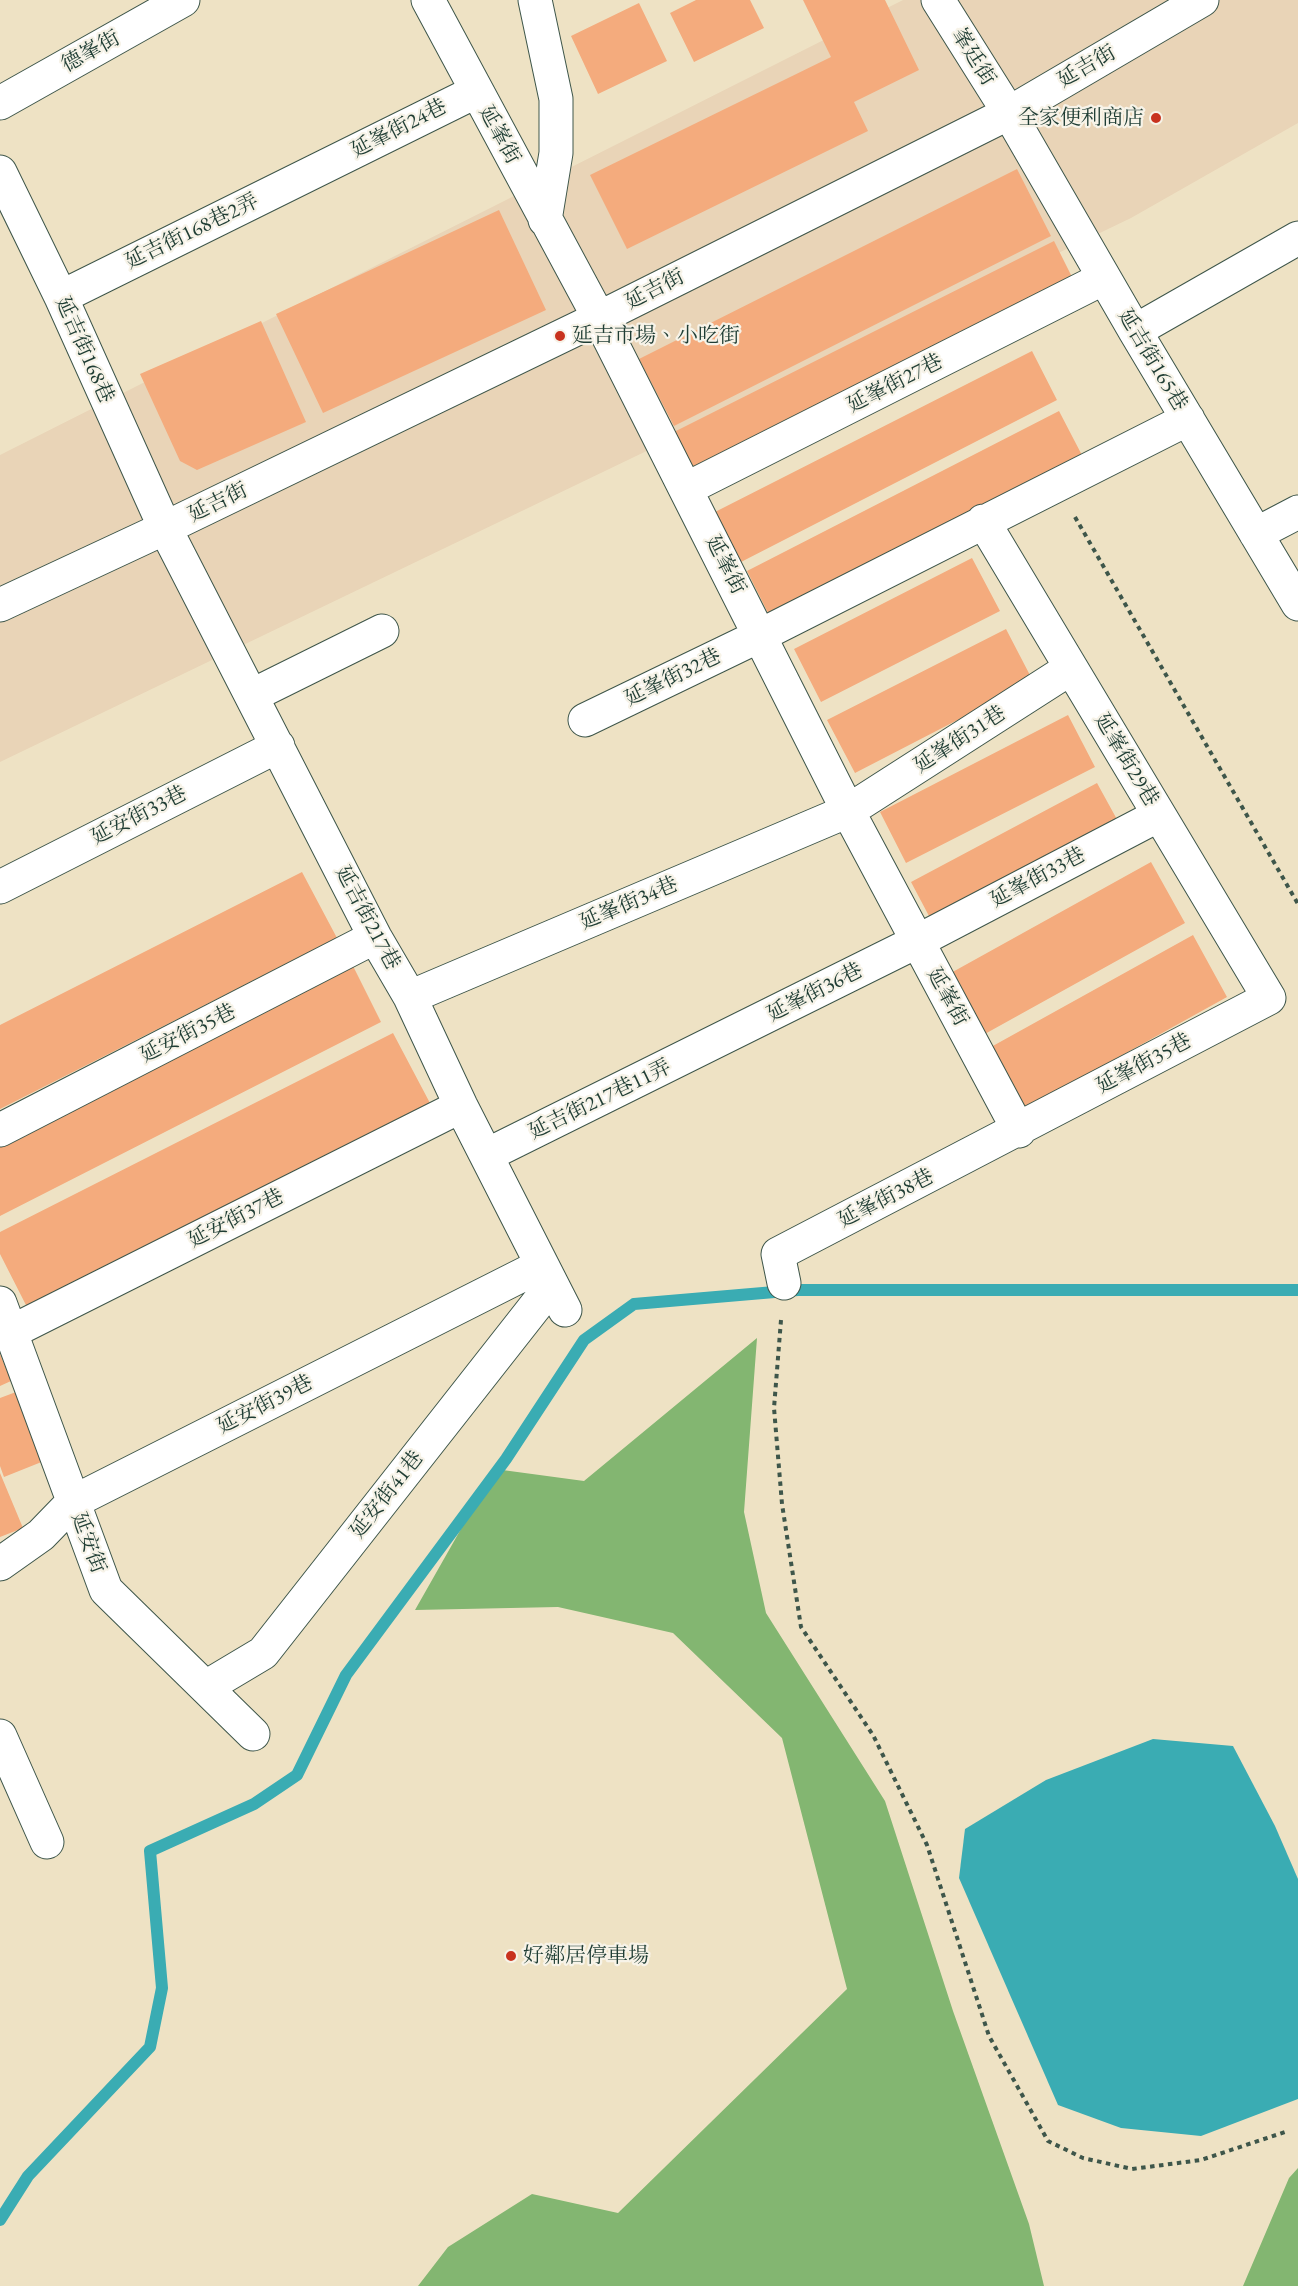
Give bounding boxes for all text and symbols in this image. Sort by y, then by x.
street label: 峯廷街 [946,24,1000,90]
street label: 德峯街 [57,26,125,78]
street label: 延吉街 [1053,40,1121,94]
street label: 延峯街24巷 [347,94,451,164]
street label: 延峯街 [473,101,525,169]
place label: 全家便利商店 [1018,105,1144,131]
marker: 全家便利商店 [1149,111,1163,125]
street label: 延吉街168巷2弄 [121,189,263,275]
street label: 延吉街 [621,264,689,316]
street label: 延吉街168巷 [49,293,119,407]
street label: 延吉街165巷 [1112,305,1192,415]
place label: 延吉市場、小吃街 [572,323,740,349]
marker: 延吉市場、小吃街 [553,329,567,343]
street label: 延峯街27巷 [843,349,947,419]
street label: 延吉街 [184,478,252,528]
street label: 延峯街 [699,531,751,599]
street label: 延峯街32巷 [621,644,725,712]
street label: 延峯街31巷 [909,701,1011,779]
street label: 延峯街29巷 [1088,709,1164,811]
street label: 延安街33巷 [87,781,191,851]
street label: 延峯街33巷 [986,842,1090,914]
street label: 延吉街217巷 [329,862,405,974]
street label: 延峯街34巷 [576,872,682,936]
street label: 延峯街36巷 [763,958,867,1028]
street label: 延峯街 [921,963,973,1031]
street label: 延安街35巷 [136,999,240,1069]
street label: 延峯街35巷 [1092,1028,1196,1100]
street label: 延吉街217巷11弄 [525,1055,675,1145]
street label: 延峯街38巷 [834,1164,938,1234]
street label: 延安街37巷 [184,1184,288,1254]
street label: 延安街39巷 [213,1370,317,1440]
street label: 延安街41巷 [345,1446,429,1544]
street label: 延安街 [65,1509,111,1577]
place label: 好鄰居停車場 [523,1943,649,1969]
marker: 好鄰居停車場 [504,1949,518,1963]

